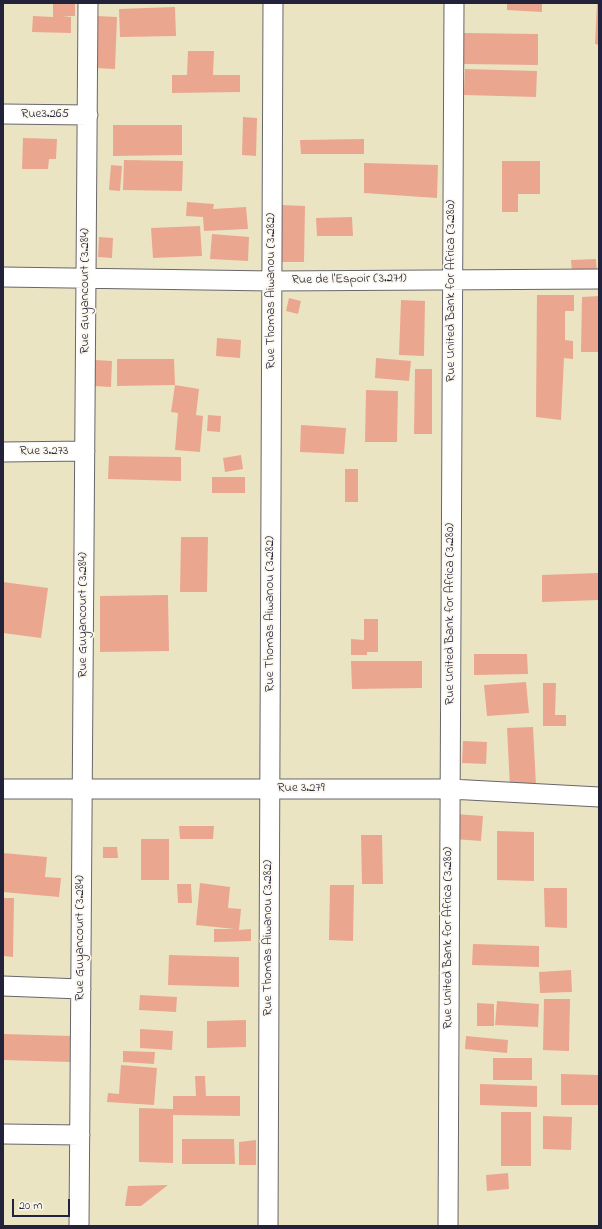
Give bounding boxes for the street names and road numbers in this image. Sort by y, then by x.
street label: Rue3.265 [21,107,69,123]
street label: Rue United Bank for Africa (3.280) [444,200,460,382]
street label: Rue Thomas Aiwanou (3.282) [264,213,280,369]
street label: Rue Guyancourt (3.284) [78,228,94,354]
street label: Rue de l'Espoir (3.271) [291,271,407,289]
street label: Rue 3.273 [20,444,68,460]
street label: Rue United Bank for Africa (3.280) [443,523,459,705]
street label: Rue Thomas Aiwanou (3.282) [263,536,279,692]
street label: Rue Guyancourt (3.284) [76,552,92,678]
street label: Rue 3.279 [277,781,325,797]
street label: Rue United Bank for Africa (3.280) [441,847,457,1029]
street label: Rue Thomas Aiwanou (3.282) [261,860,277,1016]
street label: Rue Guyancourt (3.284) [73,875,89,1001]

